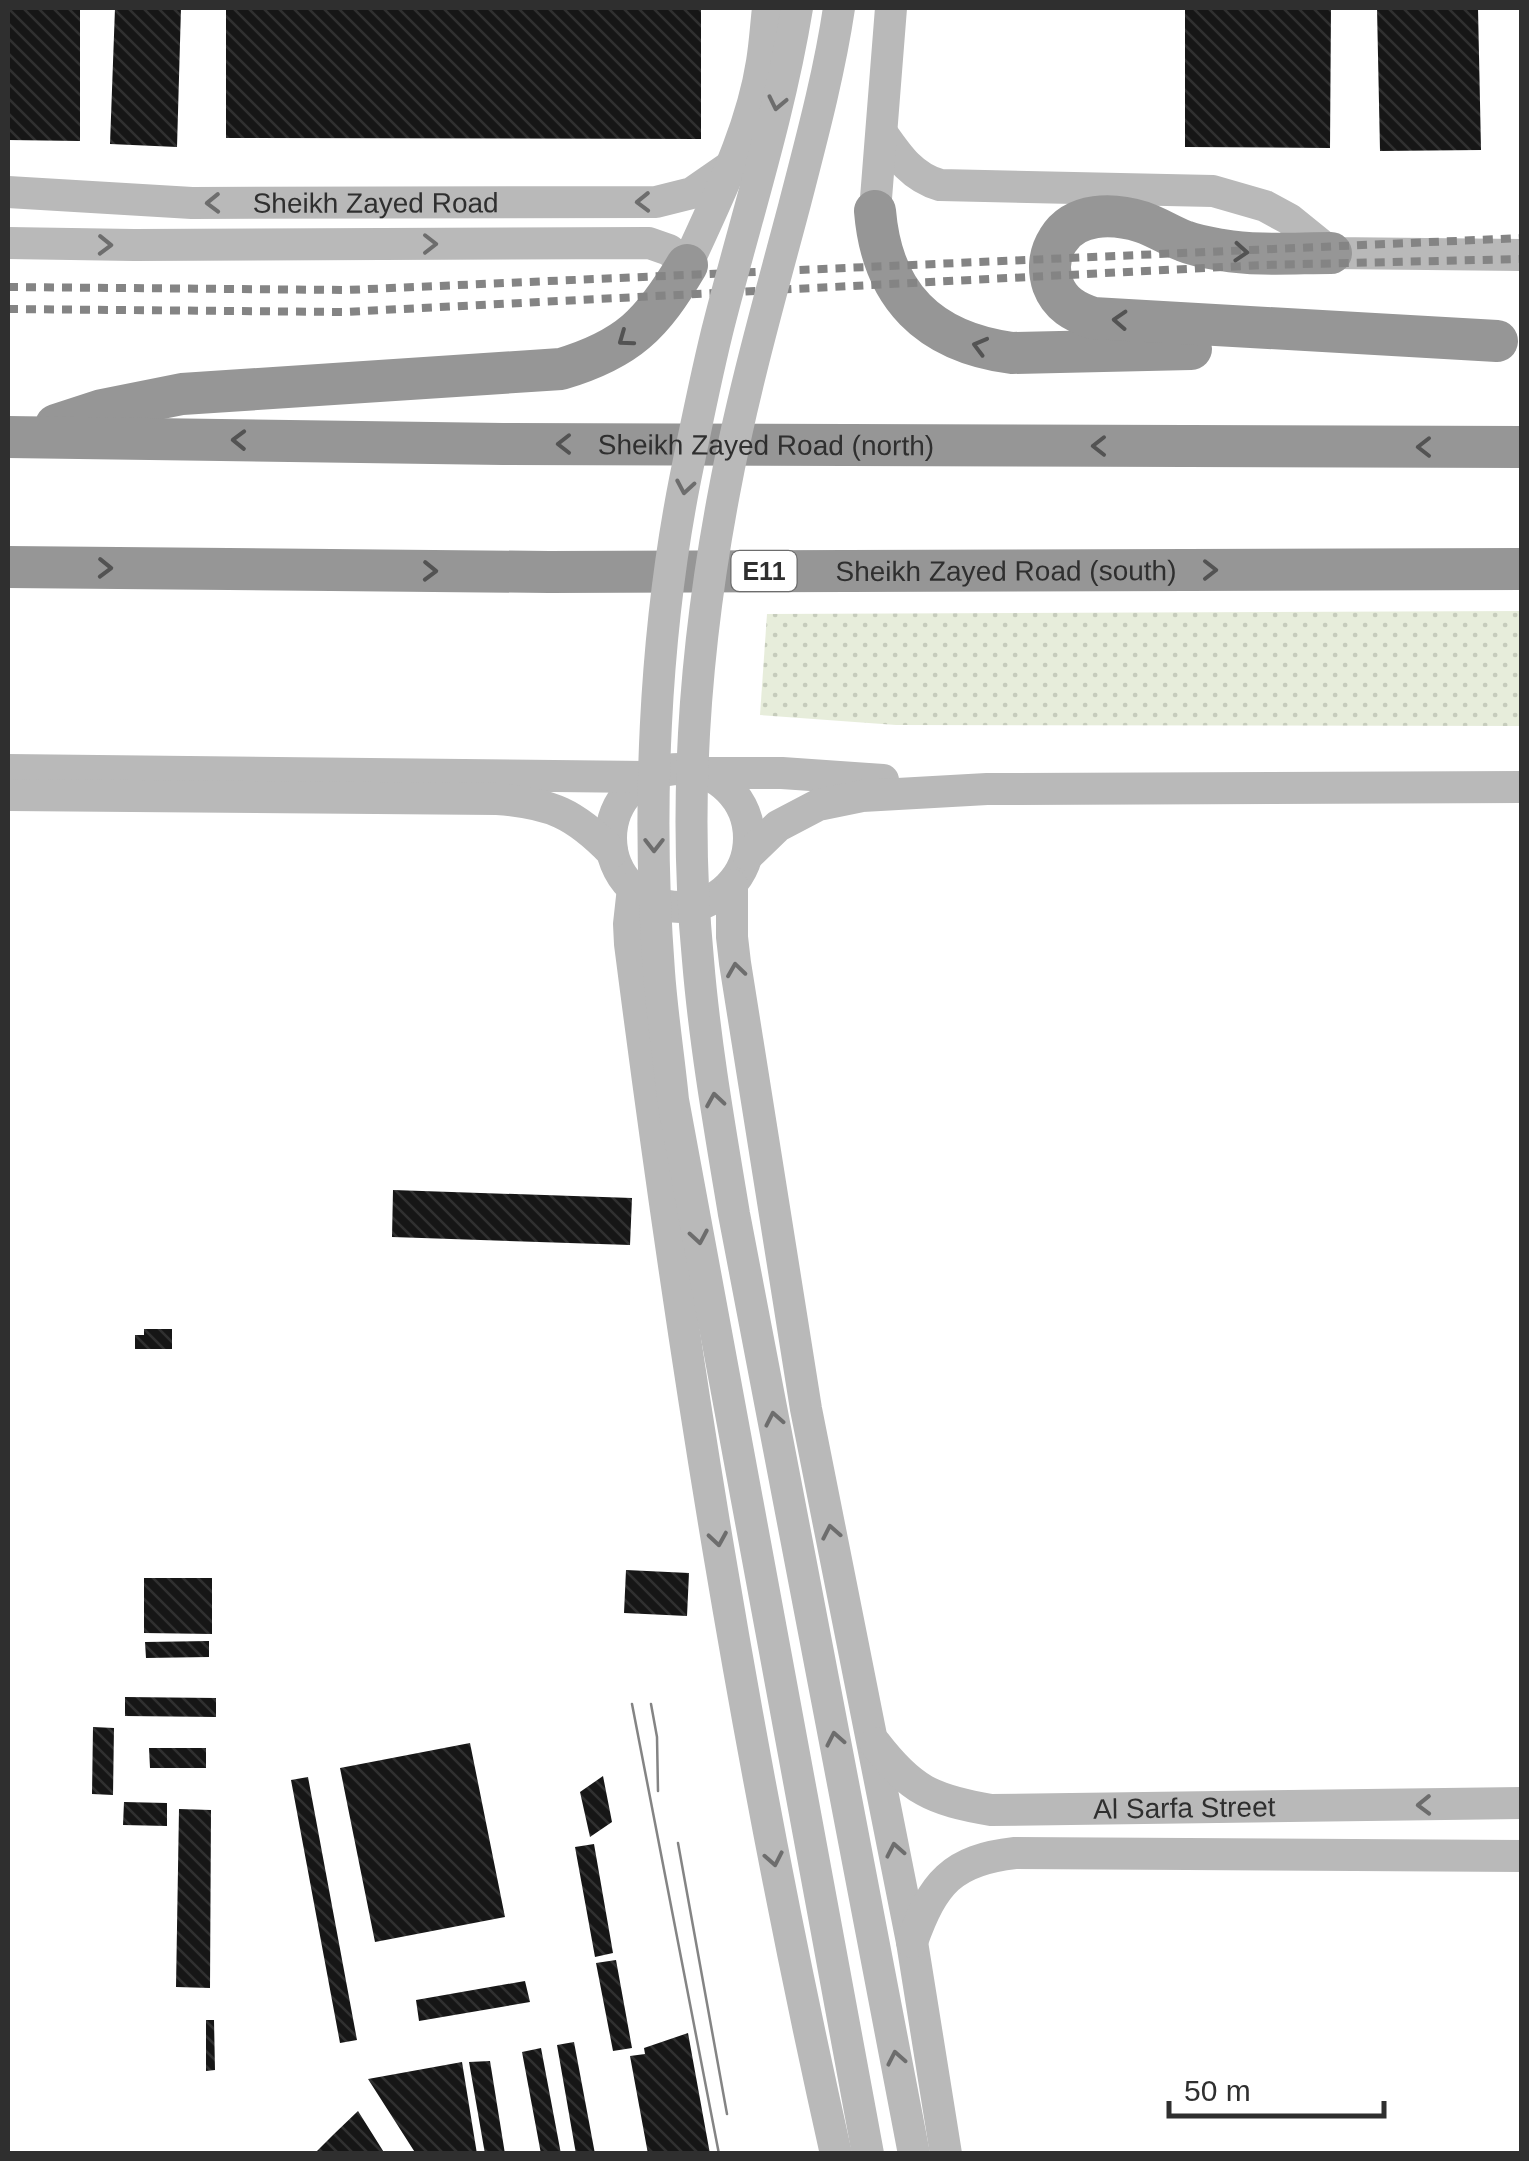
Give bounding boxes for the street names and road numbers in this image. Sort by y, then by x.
street label: Sheikh Zayed Road [253,187,499,218]
street label: Sheikh Zayed Road (north) [598,429,934,461]
road number: E11 [732,551,796,591]
street label: Sheikh Zayed Road (south) [835,555,1177,587]
street label: Al Sarfa Street [1093,1791,1276,1824]

